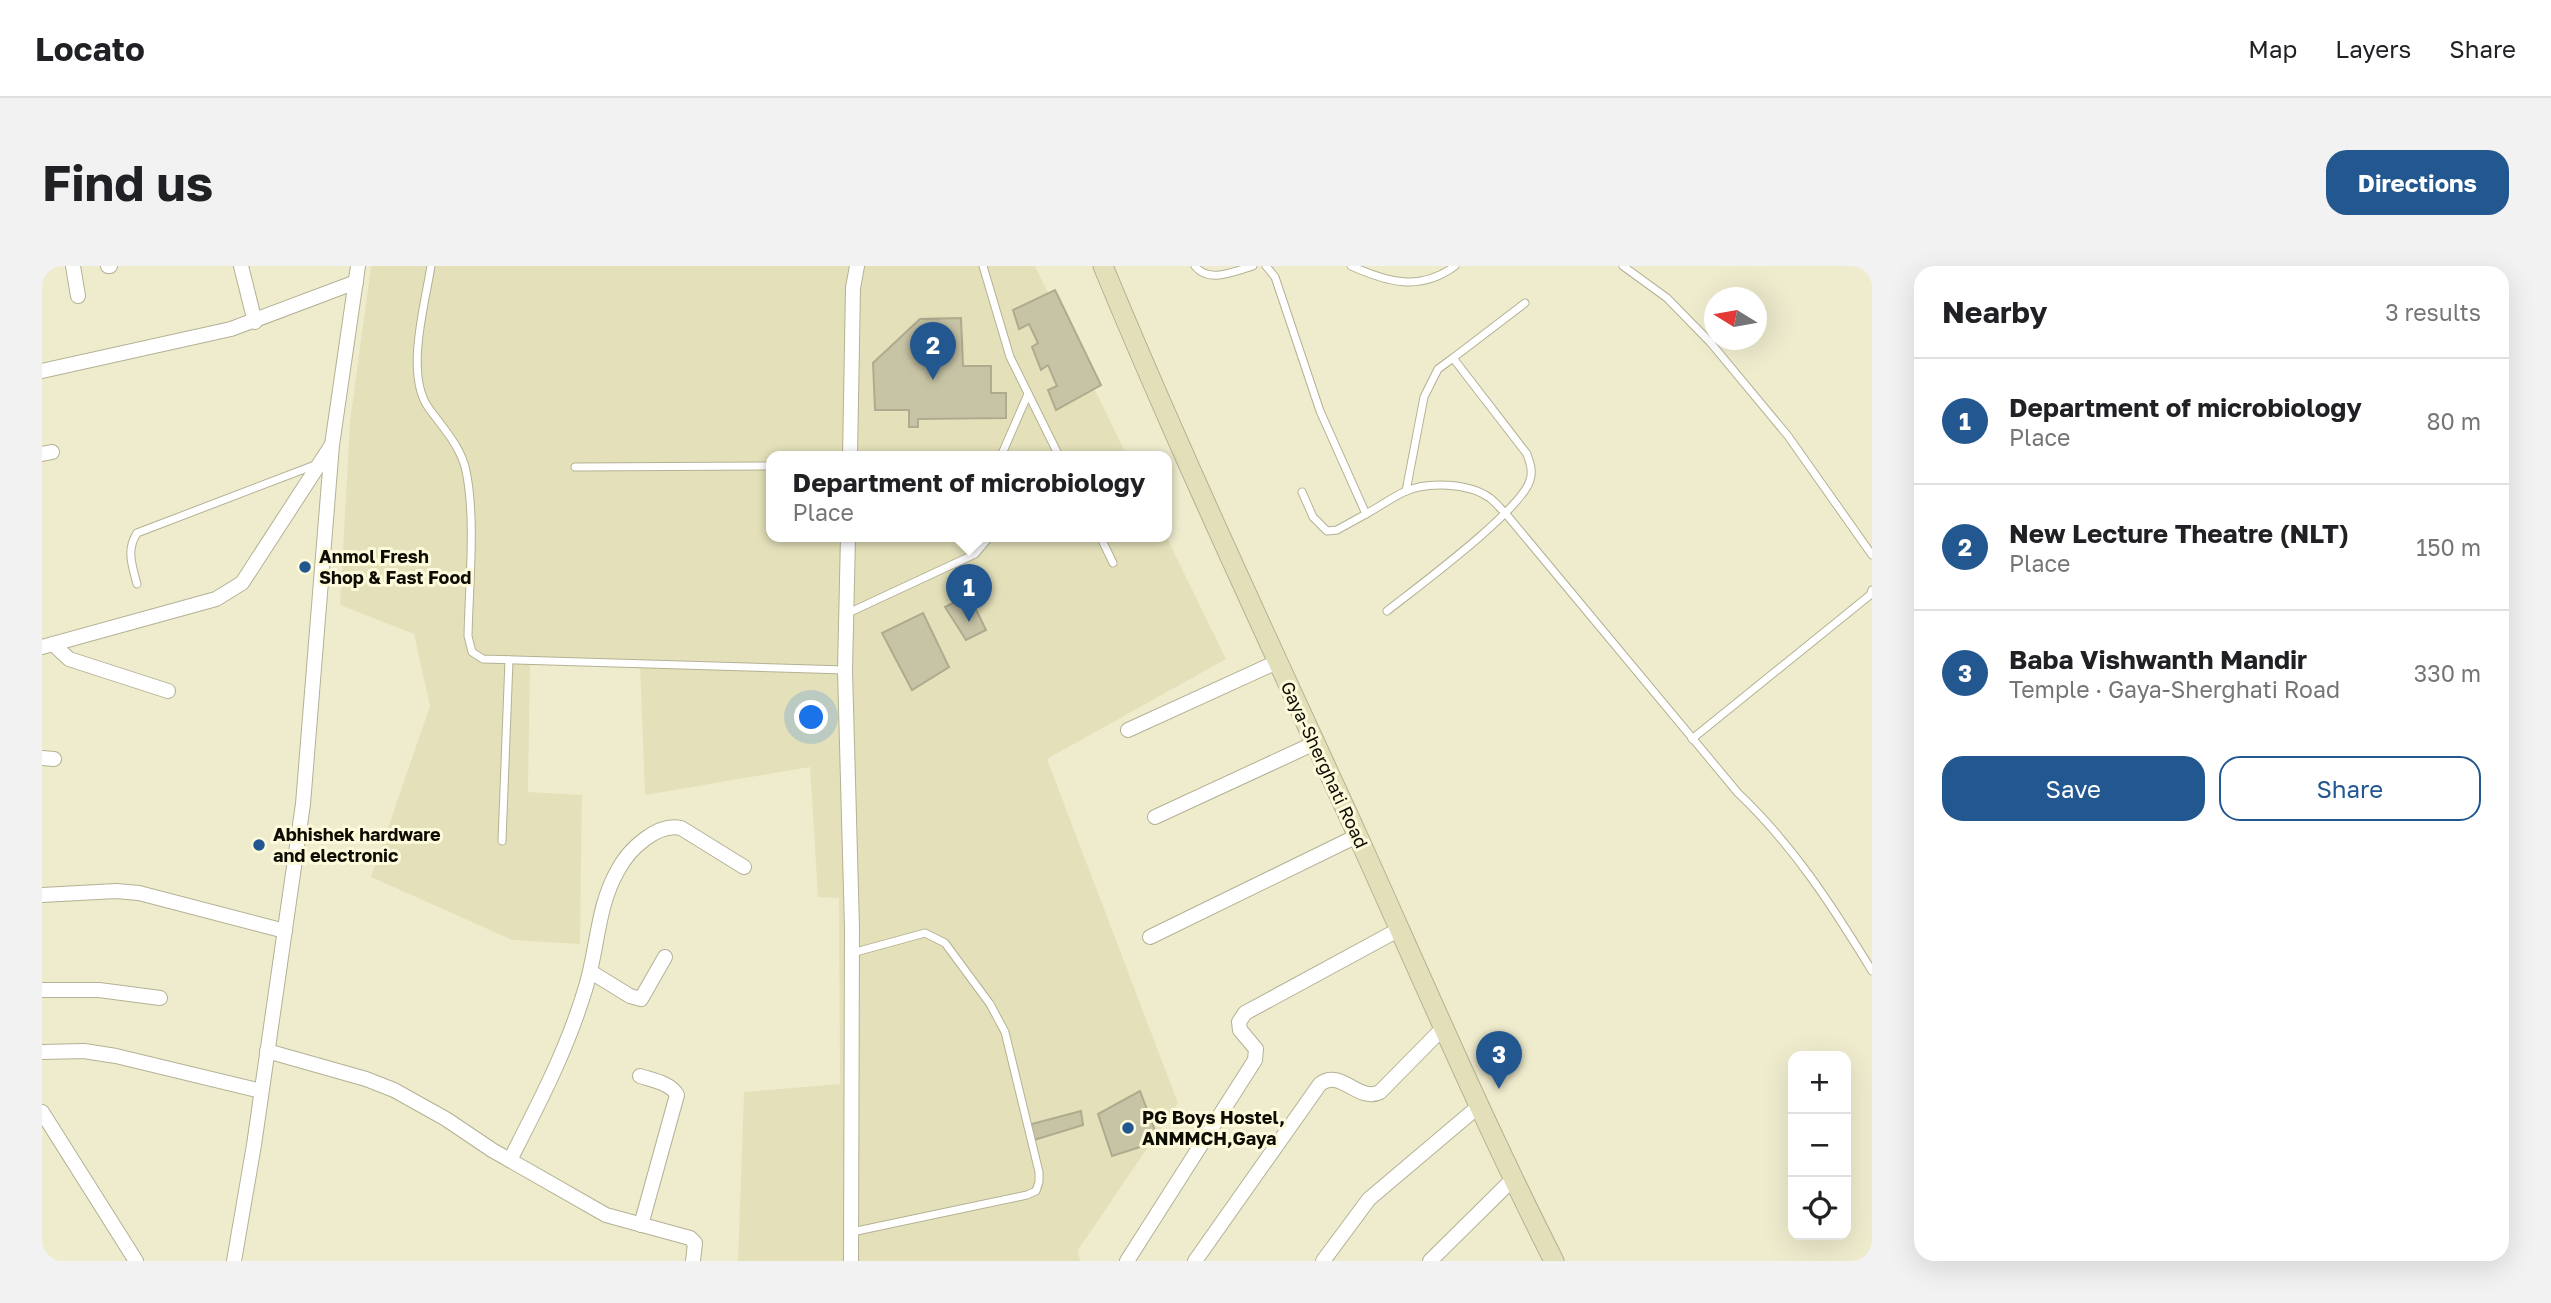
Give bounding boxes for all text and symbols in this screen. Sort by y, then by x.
text: Locato [35,29,145,68]
text: Map [2248,34,2297,63]
text: Layers [2335,34,2411,63]
text: Share [2449,34,2516,63]
button: Directions [2326,150,2509,215]
text: Find us [42,153,213,212]
north arrow [1704,287,1767,350]
text: Nearby [1942,294,2047,330]
text: 3 results [2385,298,2481,326]
pin: 2 [910,322,956,380]
text: Department of microbiology [2009,392,2362,423]
text: 1 [1959,407,1971,435]
text: 80 m [2427,407,2481,435]
text: Place [2009,423,2070,451]
popup [766,451,1172,542]
text: Department of microbiology [793,467,1145,498]
text: Place [793,498,854,526]
text: New Lecture Theatre (NLT) [2009,518,2349,549]
text: 2 [1958,533,1972,561]
text: 150 m [2416,533,2481,561]
place label: Anmol Fresh Shop & Fast Food [319,545,471,588]
text: Place [2009,549,2070,577]
marker: Anmol Fresh Shop & Fast Food [297,559,313,575]
pin: 1 [946,564,992,622]
text: Baba Vishwanth Mandir [2009,644,2307,675]
text: 3 [1958,659,1972,687]
text: 330 m [2414,659,2481,687]
text: Temple · Gaya-Sherghati Road [2009,675,2340,703]
street label: Gaya-Sherghati Road [1277,678,1373,852]
your location [794,700,828,734]
button: Save [1942,756,2205,821]
button: Share [2219,756,2481,821]
place label: Abhishek hardware and electronic [273,823,441,866]
marker: Abhishek hardware and electronic [251,837,267,853]
pin: 3 [1476,1031,1522,1089]
map controls [1788,1051,1851,1240]
button: + [1788,1051,1851,1114]
place label: PG Boys Hostel, ANMMCH,Gaya [1142,1106,1285,1149]
button: − [1788,1114,1851,1177]
marker: PG Boys Hostel, ANMMCH,Gaya [1120,1120,1136,1136]
button: locate [1788,1177,1851,1240]

